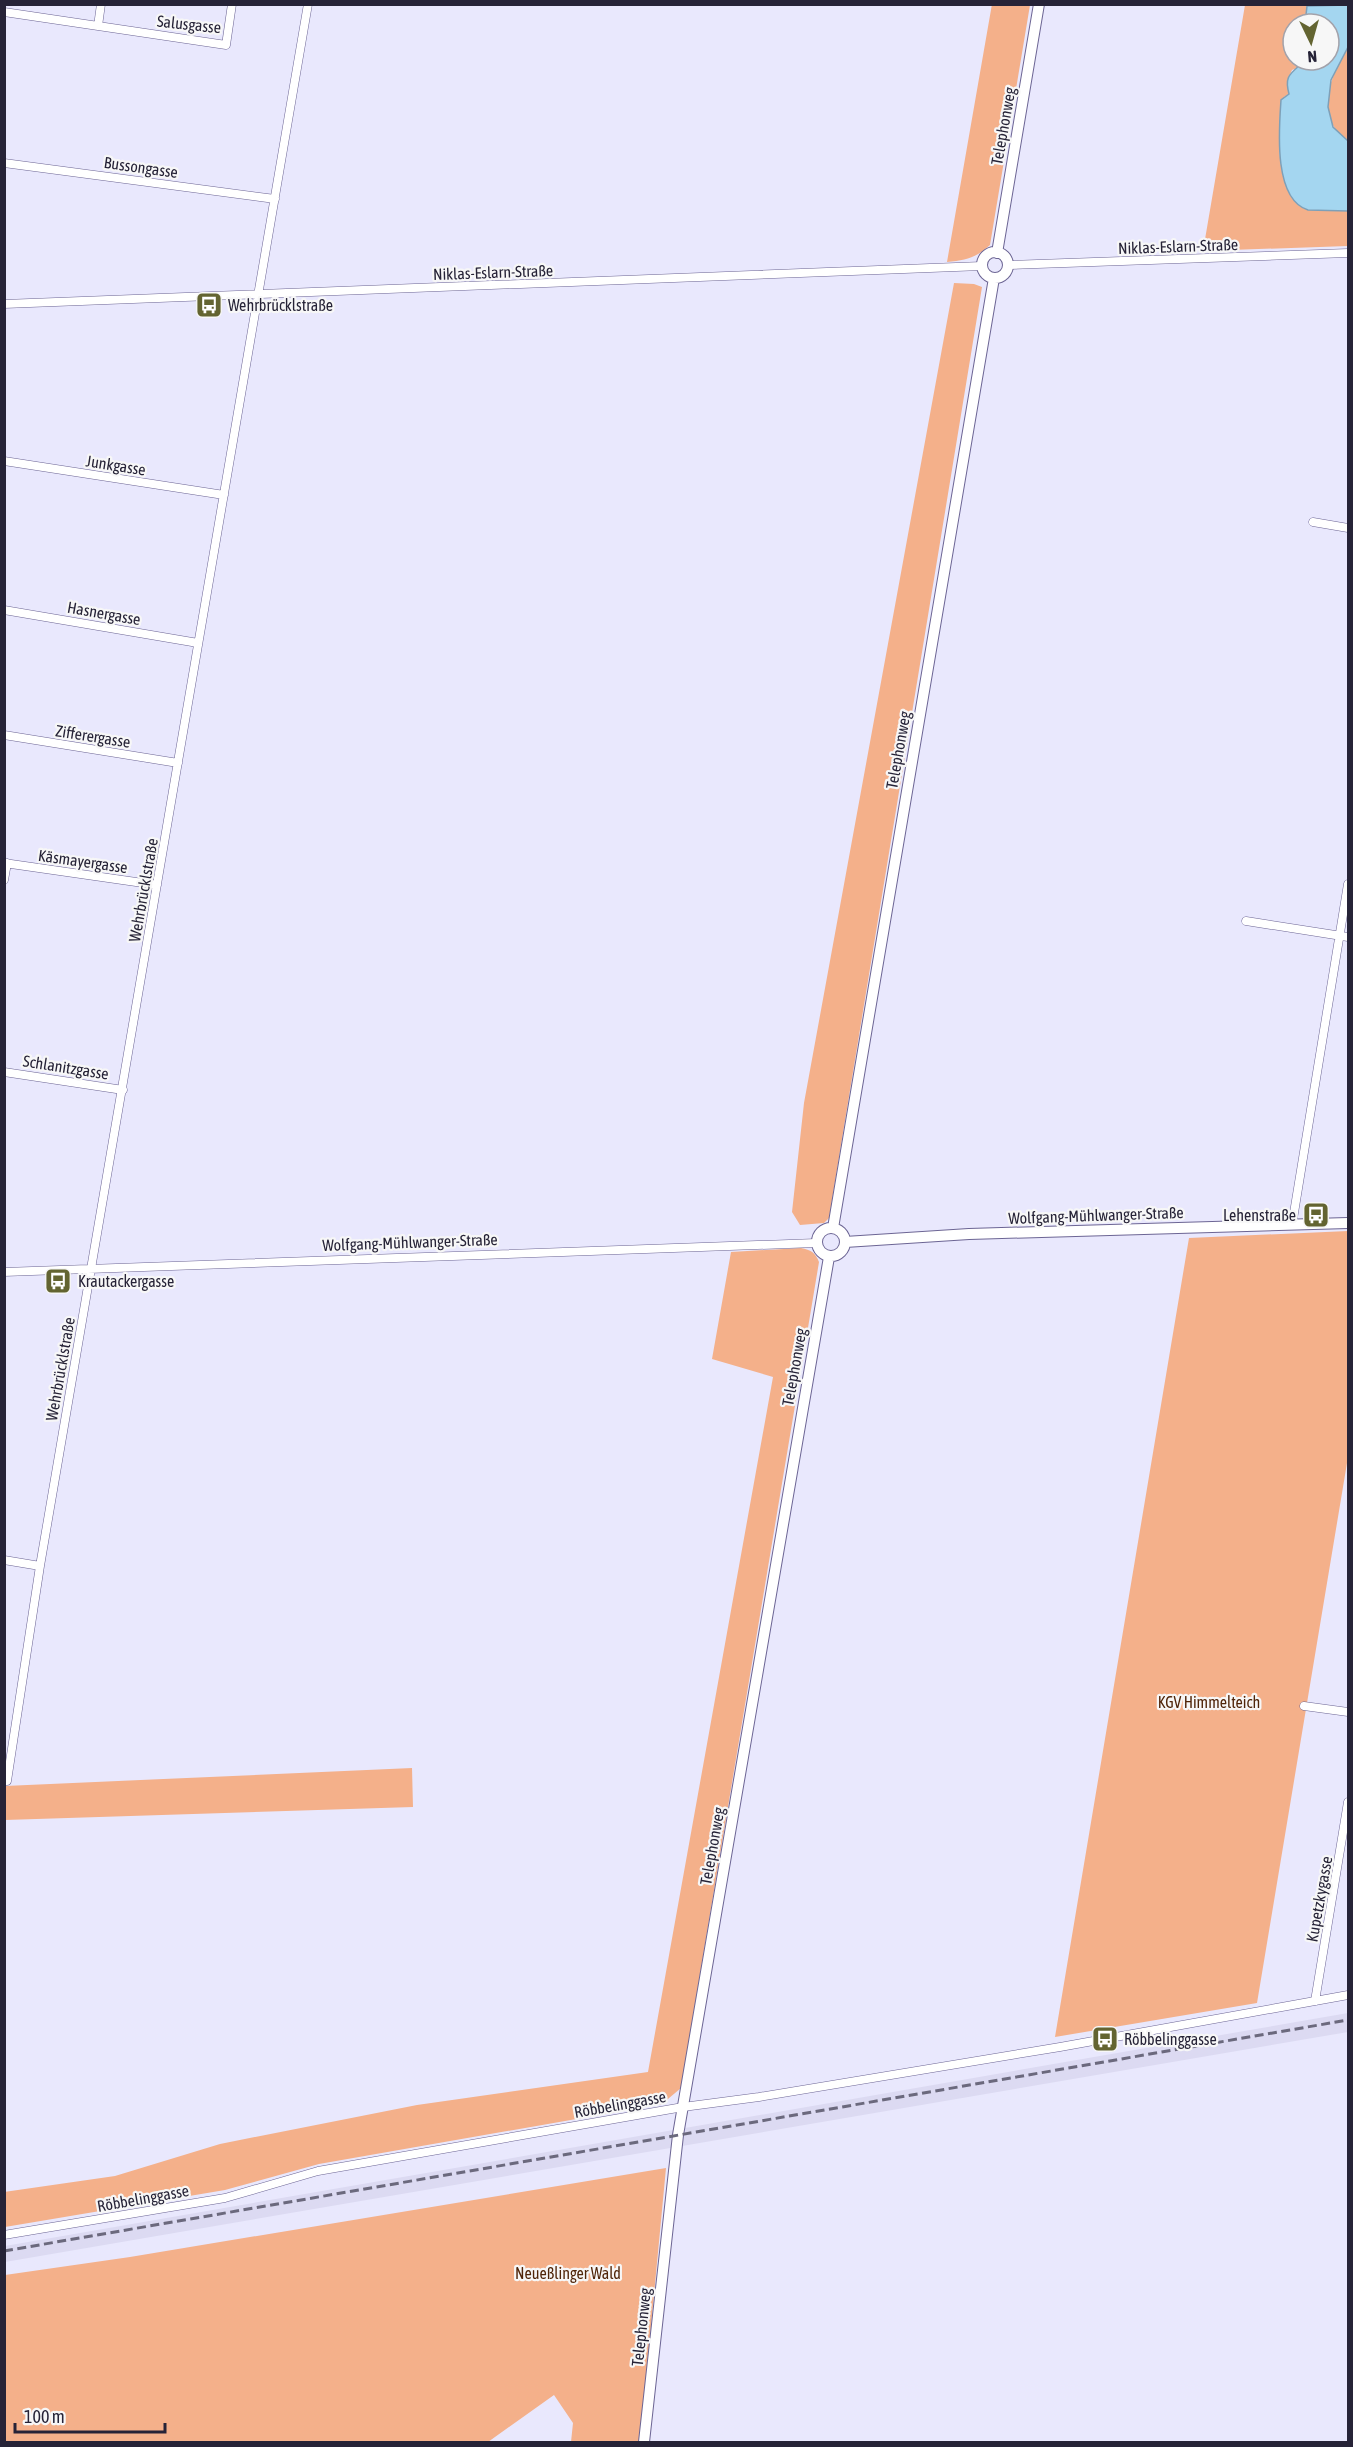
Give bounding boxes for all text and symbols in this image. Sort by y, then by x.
street label: Salusgasse [156,12,222,37]
north arrow [1281,12,1341,72]
text: N [1307,48,1318,66]
street label: Telephonweg [987,86,1020,167]
street label: Bussongasse [103,153,179,182]
street label: Niklas-Eslarn-Straße [1118,235,1238,257]
street label: Niklas-Eslarn-Straße [433,261,553,283]
bus stop icon: Wehrbrücklstraße [194,290,224,320]
place label: Wehrbrücklstraße [228,296,333,314]
street label: Junkgasse [85,451,147,480]
street label: Hasnergasse [66,598,142,629]
street label: Telephonweg [882,710,915,791]
street label: Zifferergasse [54,721,132,752]
street label: Wehrbrücklstraße [125,837,161,943]
street label: Käsmayergasse [37,846,129,877]
street label: Schlanitzgasse [22,1051,110,1084]
bus stop icon: Lehenstraße [1301,1200,1331,1230]
street label: Wolfgang-Mühlwanger-Straße [1008,1203,1184,1228]
place label: Lehenstraße [1223,1206,1296,1224]
street label: Wolfgang-Mühlwanger-Straße [322,1230,498,1255]
bus stop icon: Krautackergasse [43,1266,73,1296]
place label: Krautackergasse [78,1272,174,1291]
street label: Wehrbrücklstraße [42,1316,78,1422]
street label: Telephonweg [778,1327,811,1408]
park label: KGV Himmelteich [1158,1693,1260,1711]
street label: Telephonweg [696,1806,729,1887]
street label: Kupetzkygasse [1303,1855,1336,1943]
bus stop icon: Röbbelinggasse [1090,2024,1120,2054]
place label: Röbbelinggasse [1124,2030,1217,2049]
street label: Röbbelinggasse [573,2087,667,2122]
street label: Röbbelinggasse [96,2181,190,2216]
park label: Neueßlinger Wald [515,2264,621,2283]
street label: Telephonweg [628,2287,655,2367]
scale bar [15,2396,165,2434]
text: 100 m [24,2406,65,2427]

